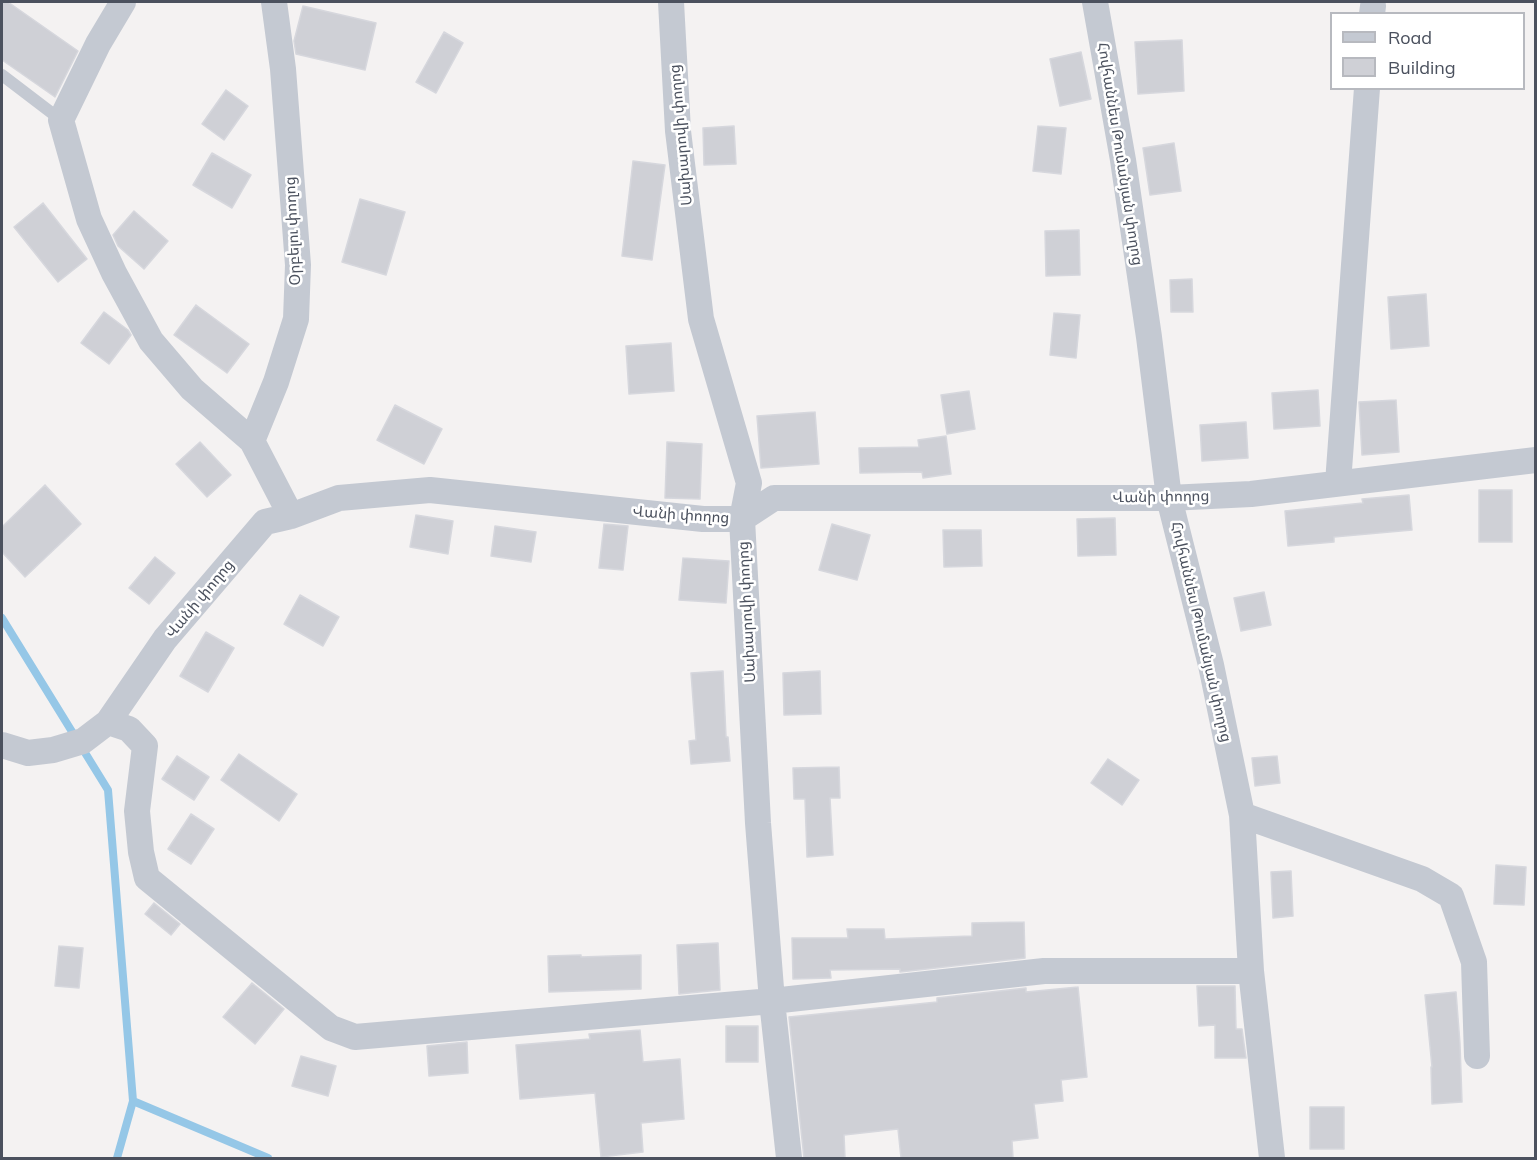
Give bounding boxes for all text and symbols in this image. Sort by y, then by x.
legend [1330,12,1525,90]
text: Road [1388,26,1432,49]
street label: Հովհաննես Թումանյան փողոց [1093,41,1147,267]
text: Building [1388,56,1456,79]
street label: Սախարովի փողոց [666,64,696,206]
street label: Օրբելու փողոց [281,176,305,286]
street label: Վանի փողոց [1112,487,1210,507]
street label: Վանի փողոց [632,503,730,527]
street label: Հովհաննես Թումանյան փողոց [1167,520,1235,744]
street label: Սախարովի փողոց [734,541,760,683]
street label: Վանի փողոց [162,556,238,642]

